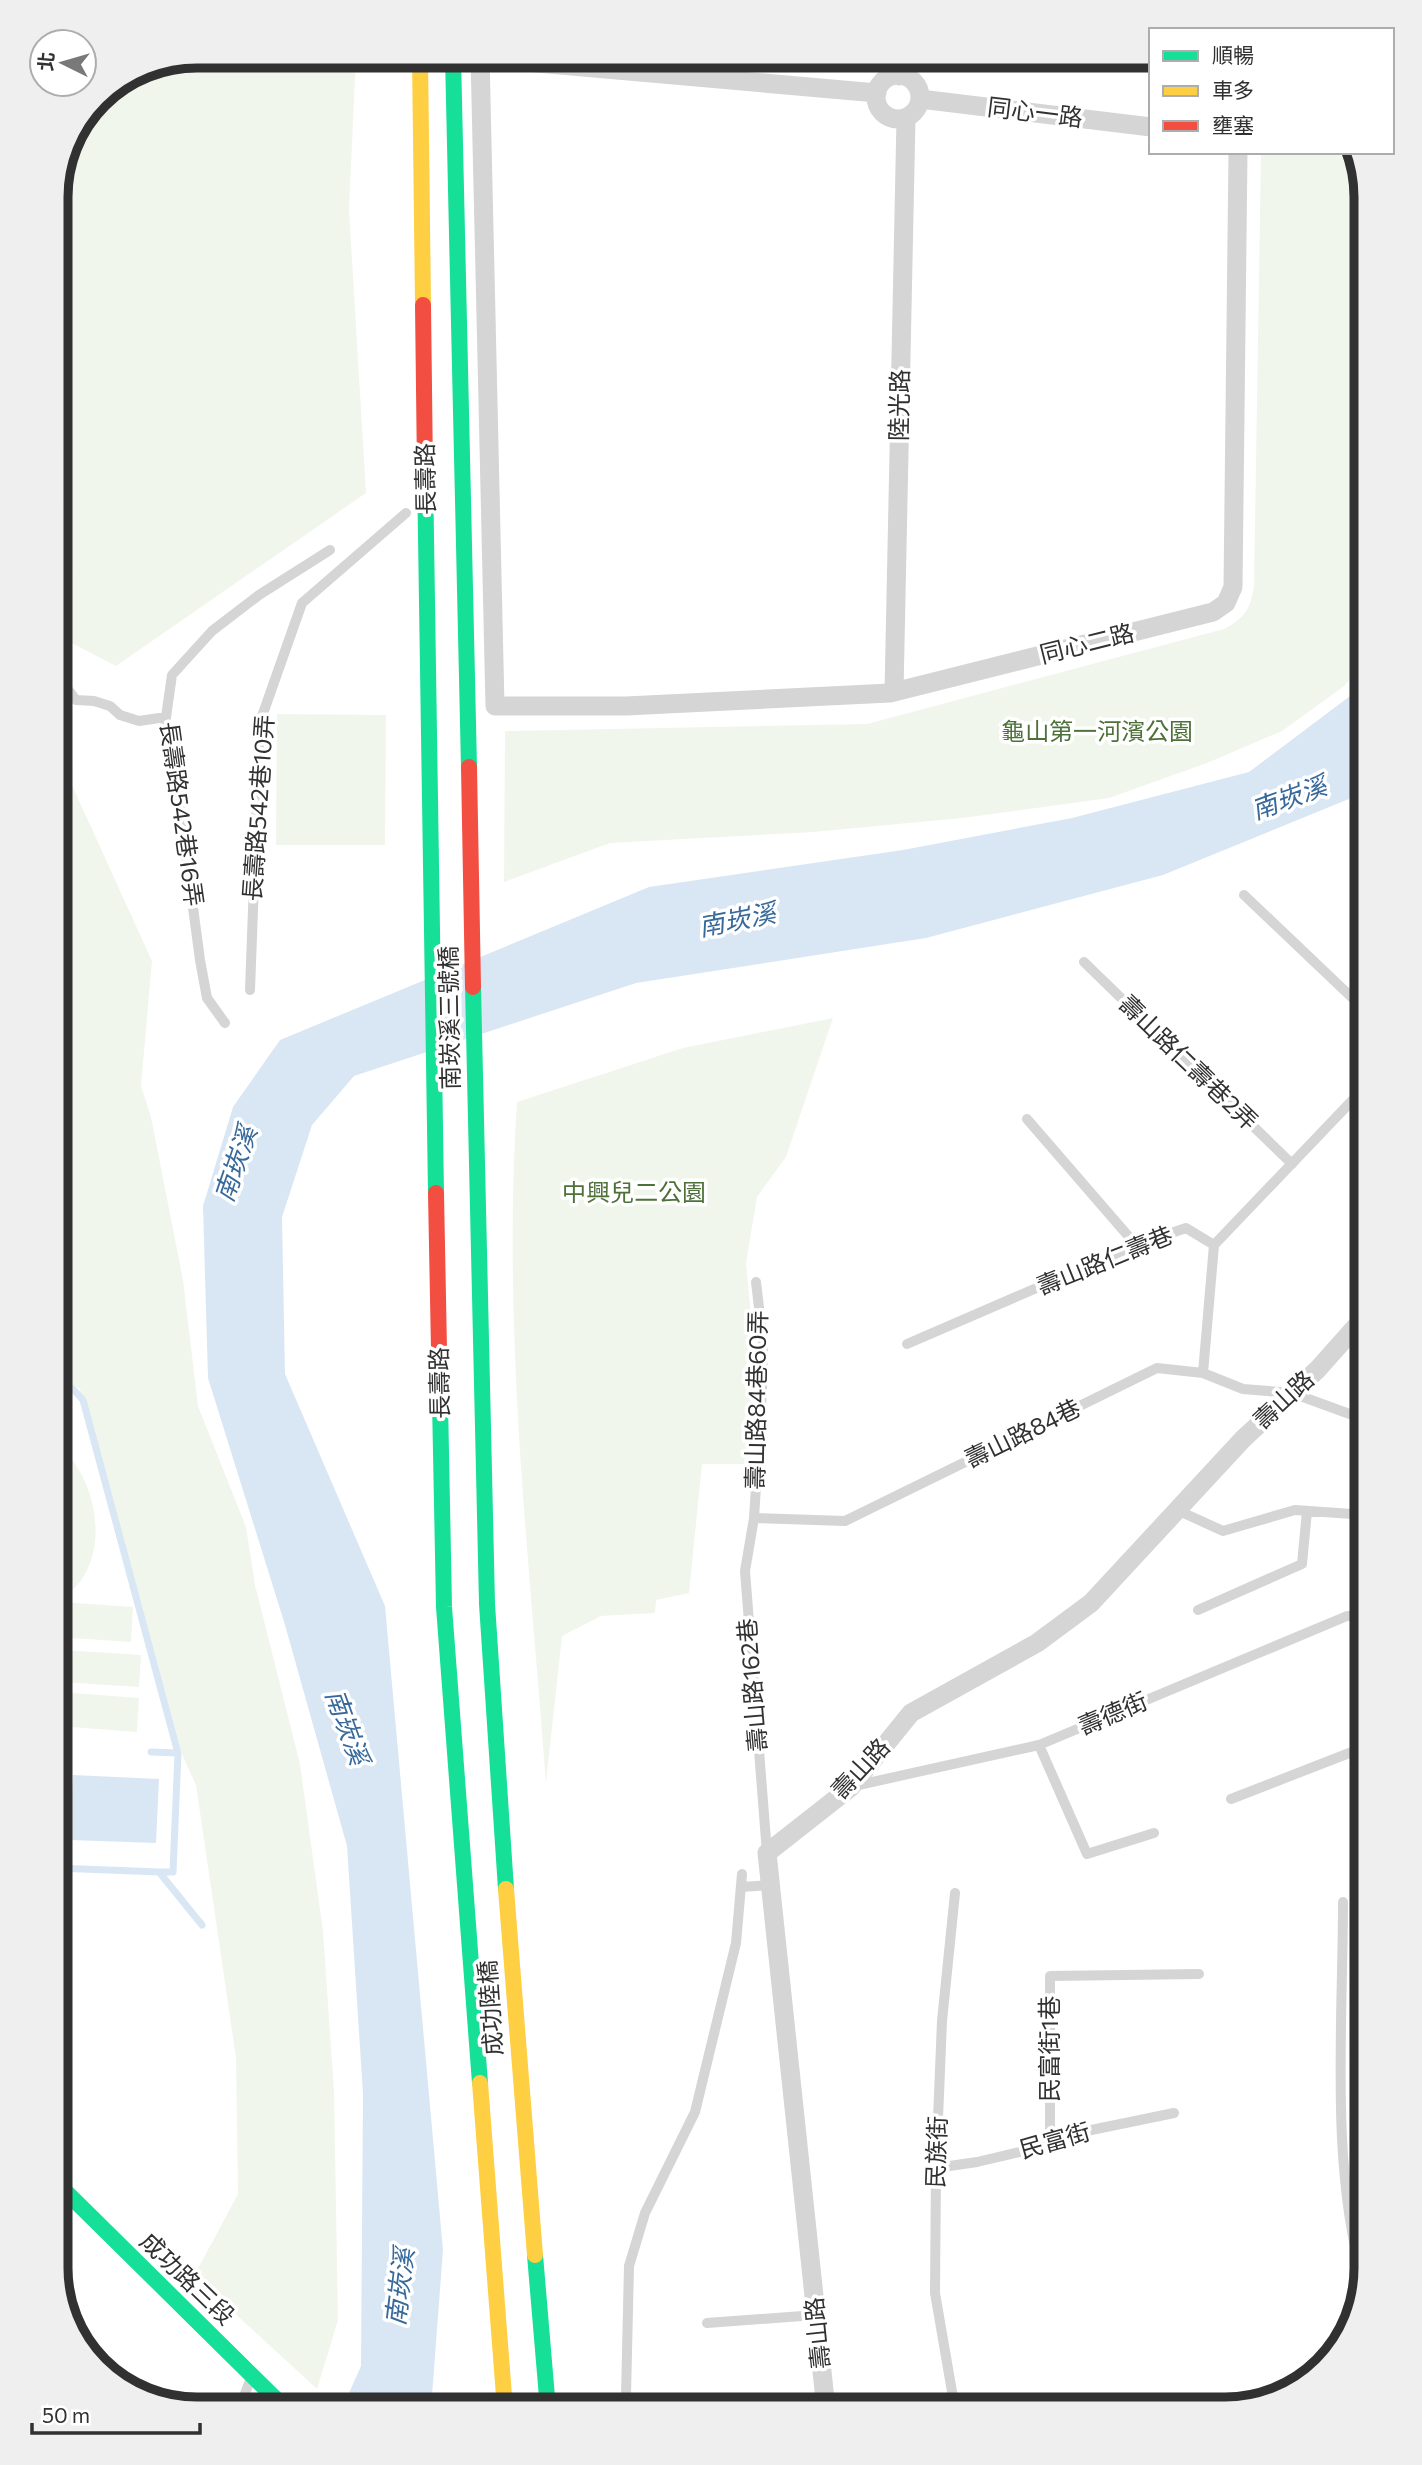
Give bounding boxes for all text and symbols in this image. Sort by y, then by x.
north arrow [28,28,98,98]
legend [1149,28,1394,154]
text: 順暢 [1212,42,1254,67]
text: 北 [33,51,58,72]
text: 車多 [1212,77,1254,102]
street label: 同心一路 [986,91,1085,132]
text: 壅塞 [1212,112,1254,137]
street label: 陸光路 [883,369,914,441]
street label: 長壽路 [409,443,440,515]
street label: 同心二路 [1037,617,1137,668]
street label: 長壽路542巷10弄 [237,714,278,902]
park label: 龜山第一河濱公園 [1001,716,1193,745]
street label: 長壽路542巷16弄 [155,720,210,908]
water label: 南崁溪 [1247,767,1334,824]
water label: 南崁溪 [695,895,782,941]
street label: 南崁溪三號橋 [433,946,464,1090]
street label: 壽山路仁壽巷2弄 [1114,989,1264,1135]
water label: 南崁溪 [207,1118,263,1205]
park label: 中興兒二公園 [562,1177,706,1206]
street label: 壽山路仁壽巷 [1032,1219,1177,1300]
street label: 壽山路84巷60弄 [739,1310,772,1490]
street label: 長壽路 [423,1347,454,1419]
street label: 壽山路 [1247,1364,1319,1434]
street label: 壽山路84巷 [960,1392,1085,1473]
street label: 壽山路162巷 [731,1617,772,1753]
water label: 南崁溪 [321,1685,378,1772]
street label: 壽德街 [1074,1685,1151,1740]
street label: 壽山路 [825,1732,895,1804]
street label: 成功陸橋 [472,1959,507,2057]
street label: 民富街1巷 [1034,1996,1063,2102]
street label: 民族街 [920,2115,951,2188]
street label: 民富街 [1016,2116,1093,2163]
street label: 成功路三段 [135,2226,241,2330]
water label: 南崁溪 [378,2242,419,2327]
street label: 壽山路 [798,2296,835,2370]
scale bar [32,2392,200,2436]
text: 50 m [42,2402,90,2427]

